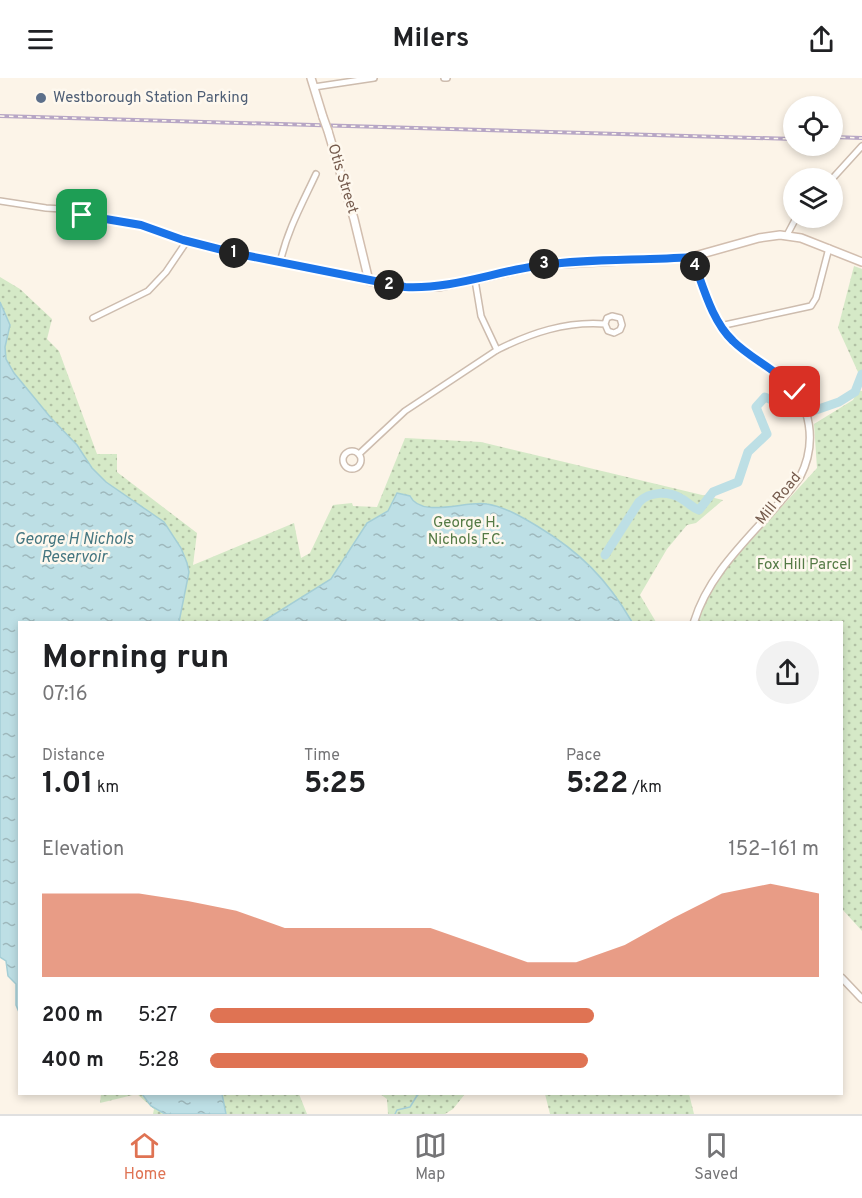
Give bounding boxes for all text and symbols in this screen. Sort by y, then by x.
text: Milers [393,22,469,56]
icon: menu [24,23,57,56]
icon: share [805,23,838,56]
place label: Westborough Station Parking [53,89,248,108]
marker: Westborough Station Parking [34,91,48,105]
map controls [783,96,843,228]
button: locate [783,96,843,156]
street label: Otis Street [322,142,362,216]
button: layers [783,168,843,228]
pin [56,189,107,240]
icon: arrive [65,198,98,231]
pin: 1 [219,238,249,268]
text: 1 [231,243,237,263]
pin: 3 [529,249,559,279]
pin: 4 [680,251,710,281]
text: 3 [539,254,549,274]
text: 4 [690,256,700,276]
pin: 2 [374,270,404,300]
text: 2 [384,275,394,295]
pin [769,366,820,417]
icon: check [778,375,811,408]
street label: Mill Road [752,469,806,529]
park label: George H. Nichols F.C. [428,514,504,550]
water label: George H Nichols Reservoir [15,530,134,568]
park label: Fox Hill Parcel [757,556,851,575]
text: Morning run [42,638,229,680]
button: share [756,641,819,704]
text: 07:16 [42,682,88,708]
text: Distance [42,746,105,766]
text: Time [304,746,340,766]
text: Pace [566,746,601,766]
text: 1.01 [42,766,93,803]
text: 5:25 [304,766,366,803]
text: 5:22 [566,766,628,803]
text: km [93,778,119,798]
text: /km [628,778,662,798]
text: Elevation [42,837,124,863]
text: 152–161 m [728,837,819,863]
text: 200 m [42,1003,103,1029]
text: 5:27 [138,1003,177,1029]
text: 400 m [42,1048,104,1074]
text: 5:28 [138,1048,179,1074]
tab: Home [124,1129,166,1185]
tab: Map [414,1129,447,1185]
tab: Saved [694,1129,738,1185]

